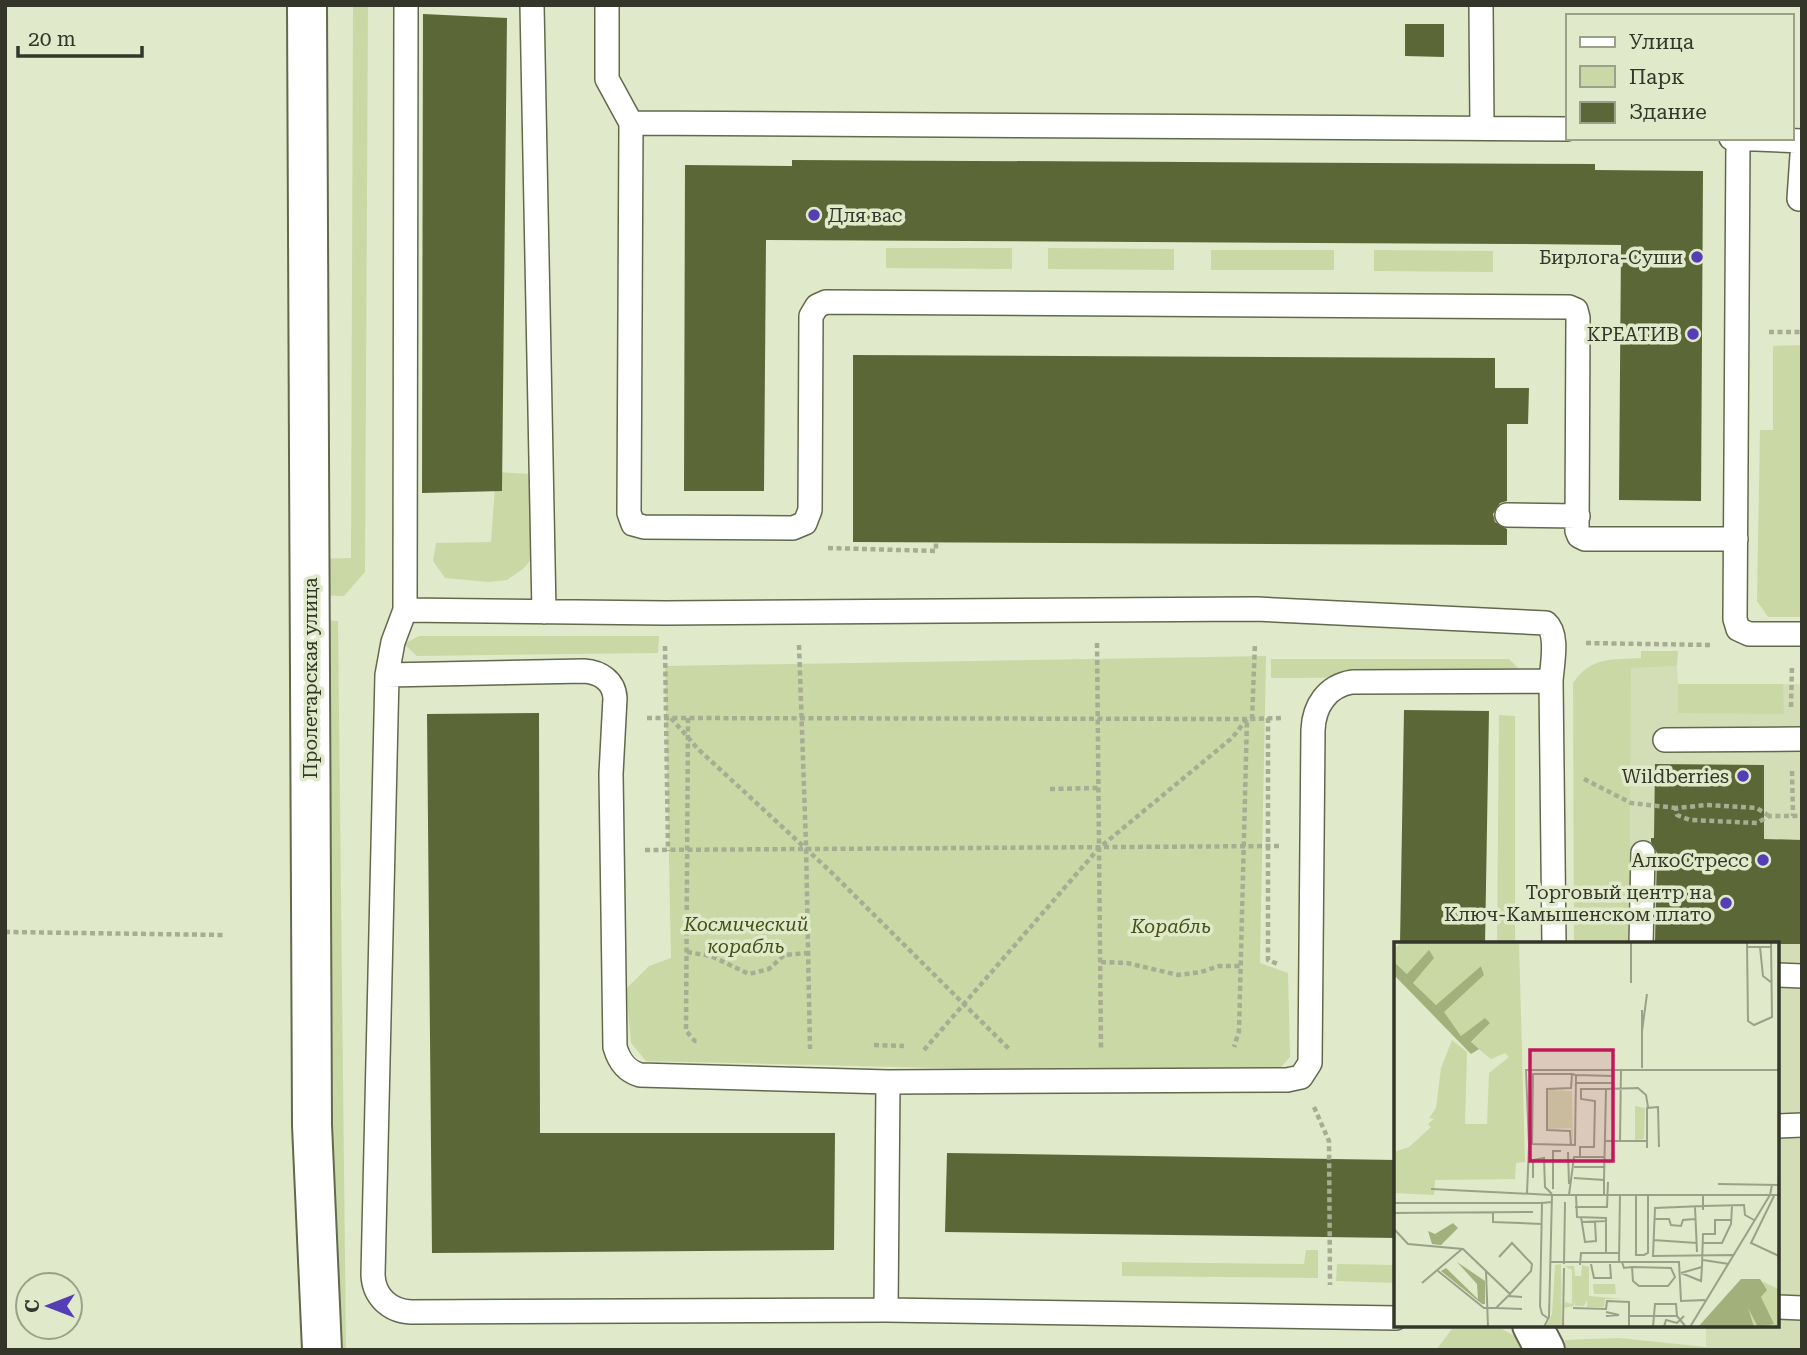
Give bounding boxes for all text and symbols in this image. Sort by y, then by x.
scale bar [18,14,142,58]
legend [1566,14,1793,140]
text: 20 m [28,27,76,51]
text: Улица [1629,30,1695,54]
text: Парк [1629,65,1685,89]
text: Здание [1629,100,1707,124]
place label: Для вас [828,204,902,227]
marker: Для вас [806,207,822,223]
place label: Бирлога-Суши [1539,246,1683,269]
marker: Бирлога-Суши [1689,249,1705,265]
place label: КРЕАТИВ [1587,323,1679,346]
marker: КРЕАТИВ [1685,326,1701,342]
street label: Пролетарская улица [299,577,322,779]
place label: Wildberries [1622,765,1729,788]
marker: Wildberries [1735,768,1751,784]
place label: АлкоСтресс [1632,849,1749,872]
marker: АлкоСтресс [1755,852,1771,868]
place label: Торговый центр на Ключ-Камышенском плато [1444,881,1713,926]
marker: Торговый центр на Ключ-Камышенском плато [1718,895,1734,911]
park label: Космический корабль [683,913,809,958]
park label: Корабль [1130,915,1211,938]
inset map [1394,942,1779,1327]
north arrow [14,1271,84,1341]
text: С [21,1299,44,1313]

